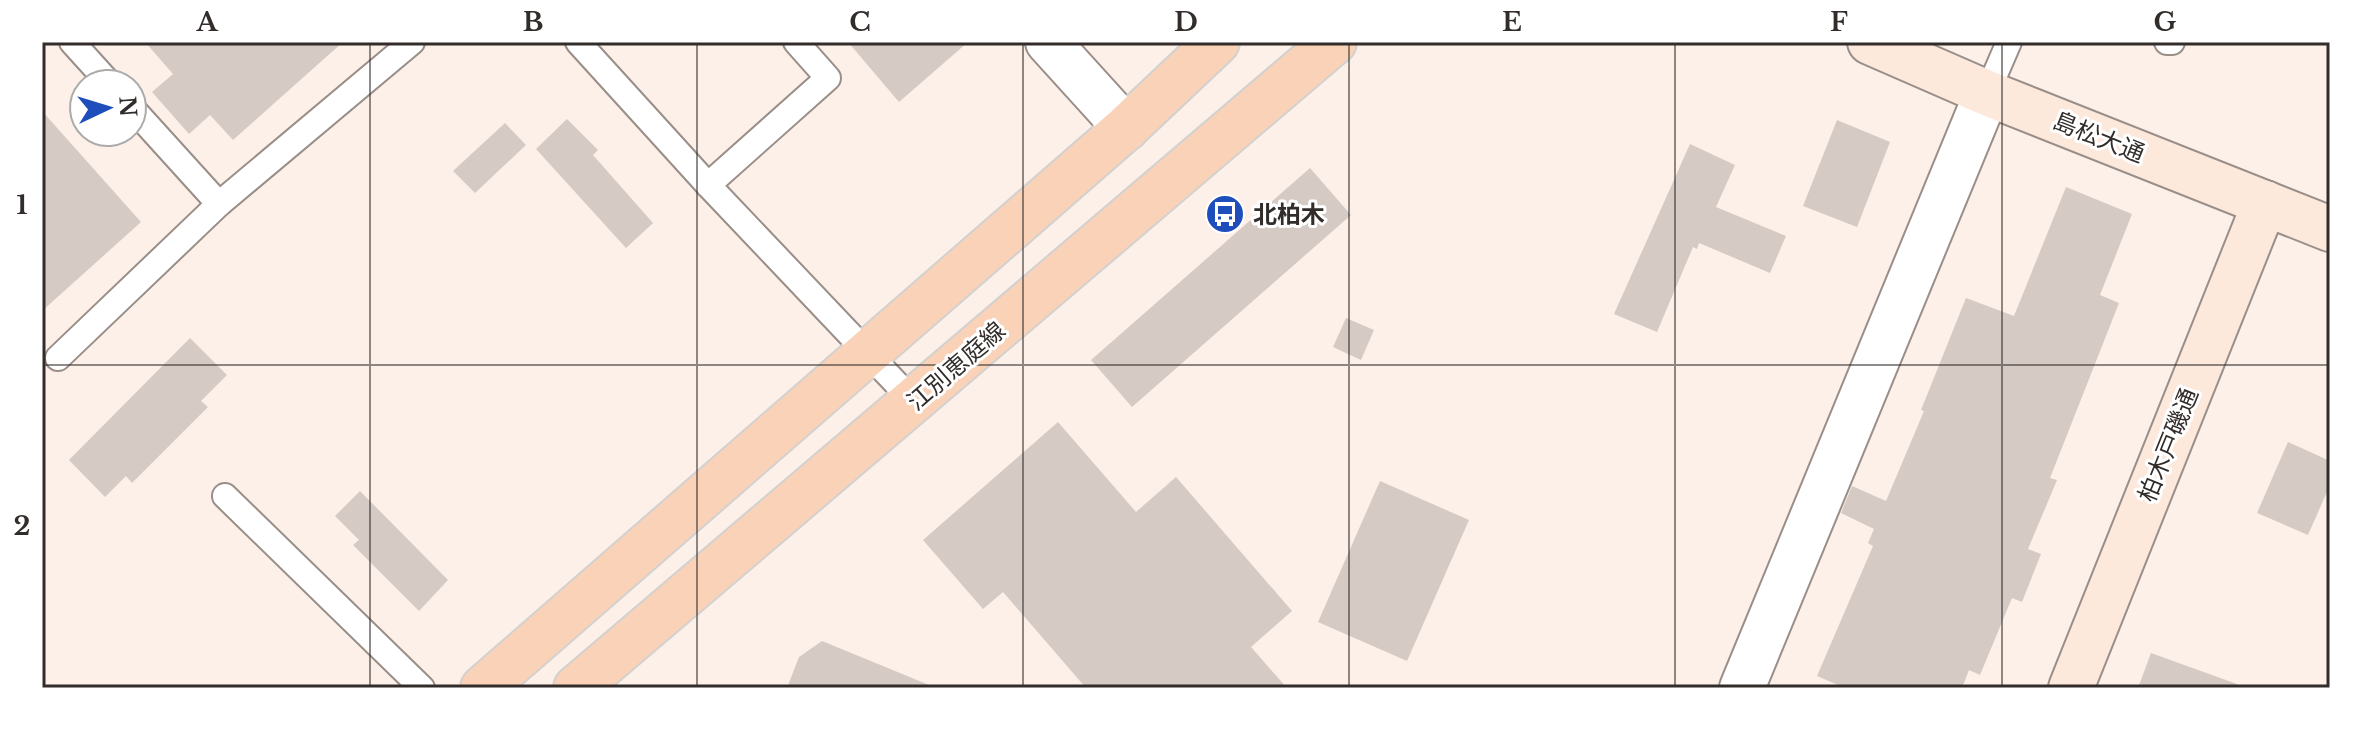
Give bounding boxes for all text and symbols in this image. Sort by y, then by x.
text: A [195,6,218,38]
text: B [523,6,543,38]
text: C [849,6,871,38]
text: D [1174,6,1198,38]
text: E [1502,6,1522,38]
text: F [1830,6,1848,38]
text: G [2154,6,2177,38]
north arrow [68,68,148,148]
text: N [113,95,142,118]
street label: 島松大通 [2049,106,2149,168]
text: 1 [16,189,28,221]
bus stop icon: 北柏木 [1204,193,1246,235]
place label: 北柏木 [1253,200,1325,229]
street label: 江別恵庭線 [901,316,1011,416]
street label: 柏木戸磯通 [2132,384,2204,506]
text: 2 [14,510,30,542]

